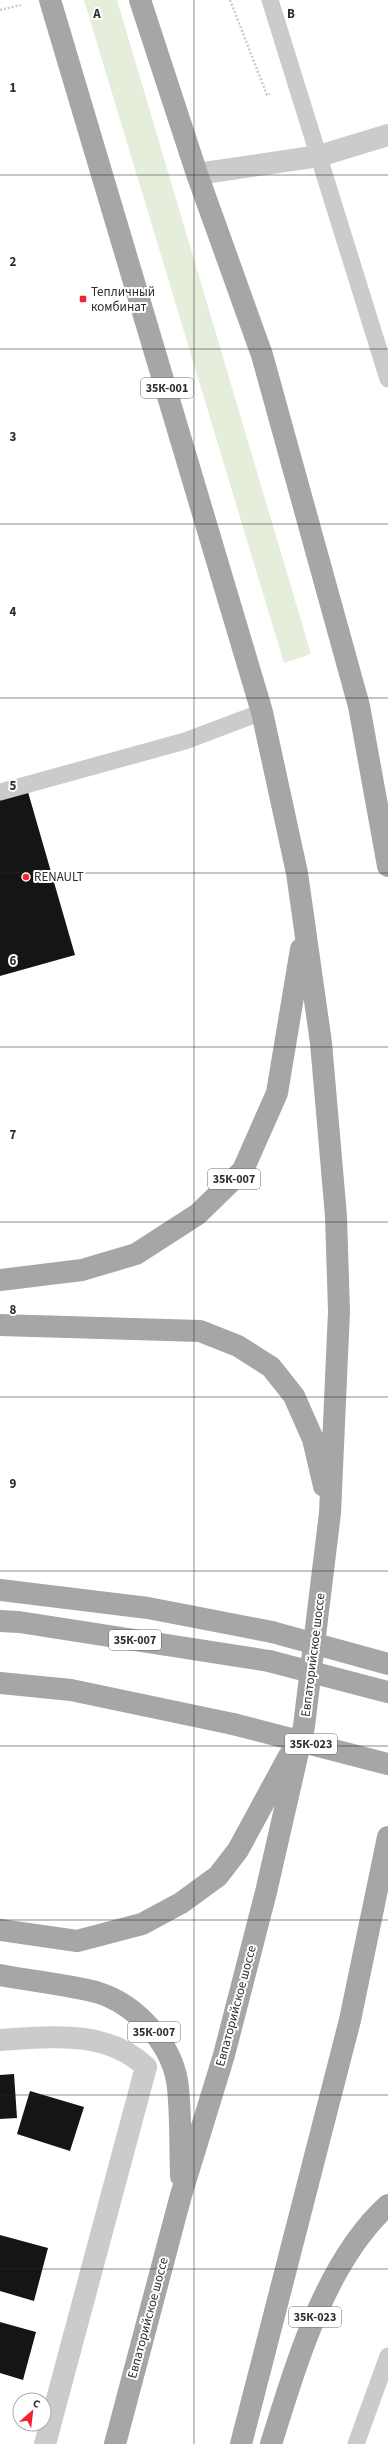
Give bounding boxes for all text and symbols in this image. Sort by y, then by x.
text: A [92,5,101,23]
text: B [287,5,295,23]
text: 1 [10,79,17,97]
text: 2 [10,253,17,271]
place label: Тепличный комбинат [91,283,155,316]
marker: Тепличный комбинат [78,294,88,304]
road number: 35К-001 [141,378,193,398]
text: 3 [10,428,17,446]
text: 4 [10,603,17,621]
text: 5 [10,777,17,795]
place label: RENAULT [34,868,84,886]
marker: RENAULT [21,872,31,882]
text: 6 [10,952,17,970]
text: 7 [10,1126,17,1144]
road number: 35К-007 [208,1169,260,1189]
text: 8 [10,1301,17,1319]
text: 9 [10,1475,17,1493]
street label: Евпаторийское шоссе [296,1592,330,1718]
road number: 35К-007 [109,1630,161,1650]
road number: 35К-023 [285,1734,337,1754]
street label: Евпаторийское шоссе [211,1944,261,2068]
road number: 35К-007 [128,2022,180,2042]
street label: Евпаторийское шоссе [123,2256,173,2380]
road number: 35К-023 [289,2307,341,2327]
north arrow [12,2392,52,2432]
text: С [30,2395,43,2412]

